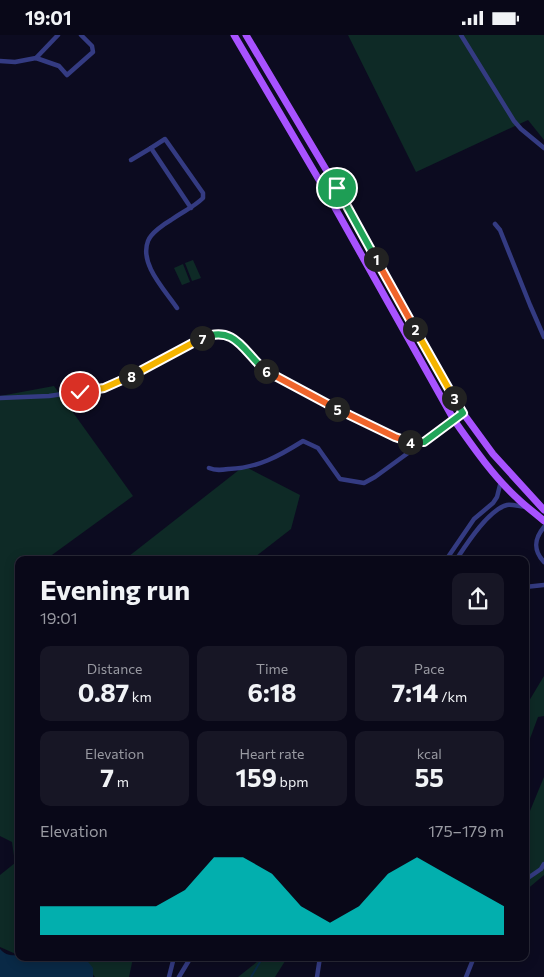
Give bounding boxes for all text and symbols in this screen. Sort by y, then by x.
text: 19:01 [25,6,72,29]
pin [316,167,358,209]
icon: arrive [323,174,351,202]
pin: 1 [364,247,388,271]
text: 1 [373,251,380,268]
pin: 2 [402,317,428,341]
text: 2 [412,321,419,338]
pin: 7 [190,325,214,351]
text: 7 [199,330,206,347]
pin: 6 [254,359,278,383]
pin: 8 [118,363,144,389]
text: 6 [262,363,271,380]
text: 8 [127,368,136,385]
pin [59,371,101,413]
icon: check [66,378,94,406]
pin: 3 [442,385,466,411]
text: 3 [450,390,459,407]
pin: 5 [324,397,350,421]
text: 5 [333,401,342,418]
pin: 4 [398,429,422,455]
text: 4 [406,434,415,451]
text: Evening run [40,572,190,606]
button: share [452,573,504,625]
text: 19:01 [40,608,78,627]
text: Distance [87,660,142,677]
text: Time [256,660,288,677]
text: Pace [414,660,445,677]
text: 0.87 [78,677,129,707]
text: 6:18 [248,677,296,707]
text: 7:14 [391,677,438,707]
text: km [129,688,152,705]
text: /km [438,688,467,705]
text: Elevation [85,745,144,762]
text: Heart rate [239,745,305,762]
text: kcal [417,745,442,762]
text: 7 [100,762,114,792]
text: 159 [236,762,277,792]
text: 55 [415,762,444,792]
text: m [114,773,129,790]
text: bpm [277,773,308,790]
text: Elevation [40,821,108,840]
text: 175–179 m [428,821,504,840]

